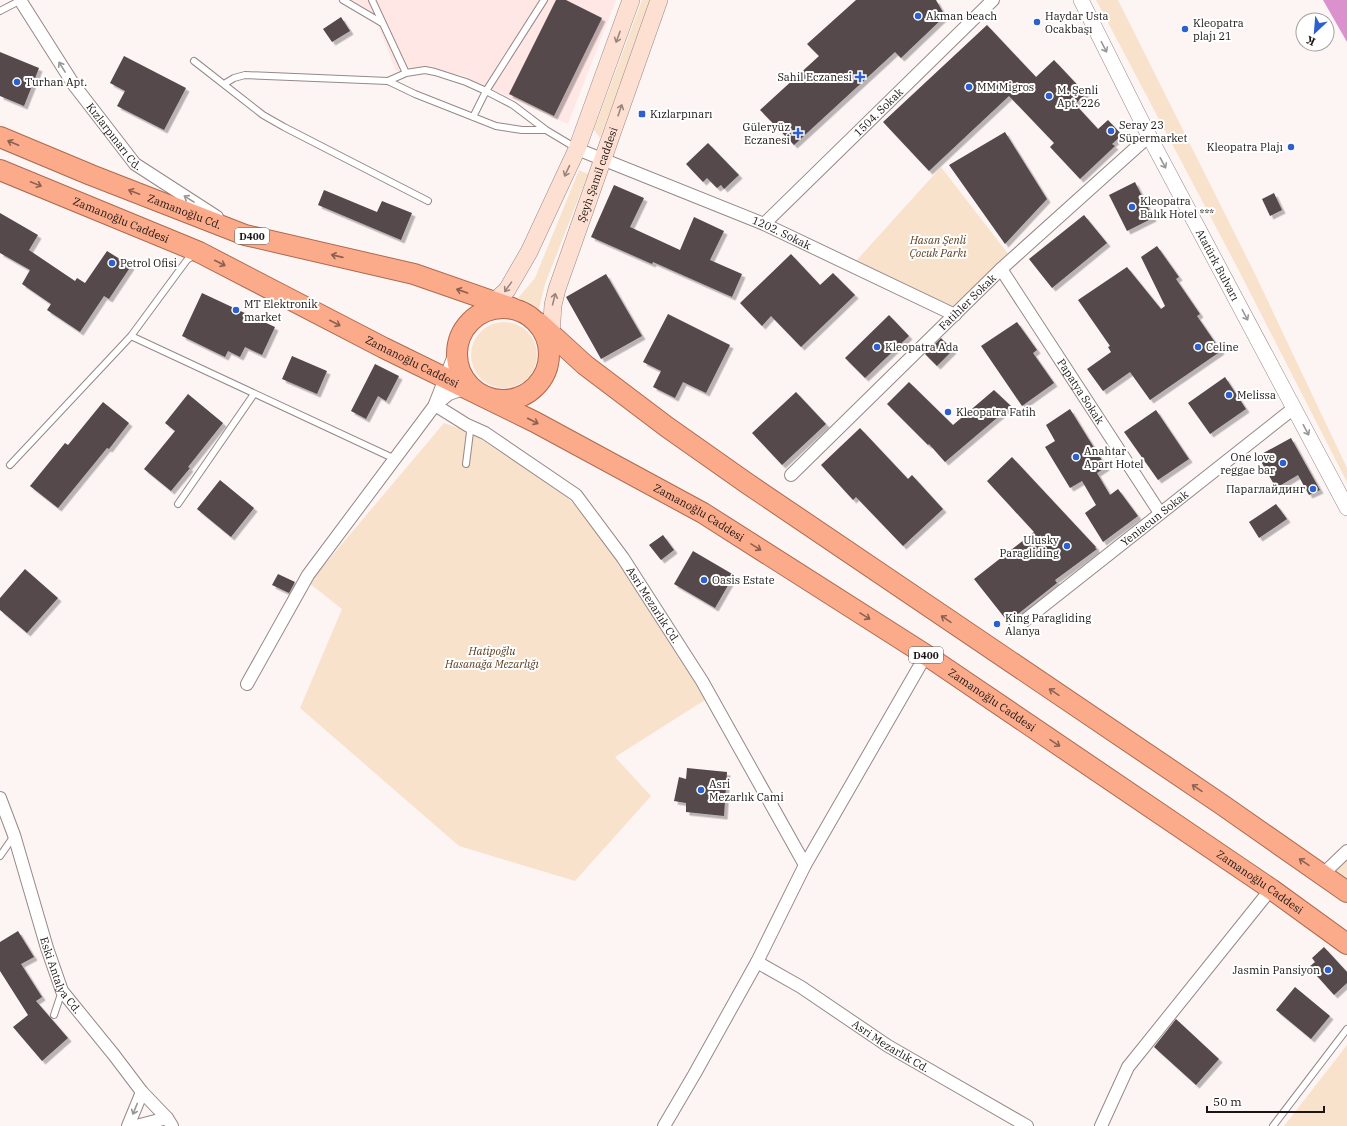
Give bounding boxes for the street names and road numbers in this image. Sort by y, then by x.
street label: 1504. Sokak [851,85,906,139]
street label: Kızlarpınarı Cd. [83,100,144,173]
street label: Şeyh Şamil caddesi [574,125,621,224]
street label: Zamanoğlu Cd. [146,191,224,232]
street label: Zamanoğlu Caddesi [71,194,172,246]
street label: 1202. Sokak [750,213,814,253]
street label: Atatürk Bulvarı [1193,227,1243,304]
road number: D400 [235,228,269,244]
street label: Fatihler Sokak [936,270,999,333]
street label: Zamanoğlu Caddesi [363,333,462,391]
street label: Papatya Sokak [1054,356,1107,427]
street label: Zamanoğlu Caddesi [651,481,747,545]
street label: Yeniacun Sokak [1118,487,1192,549]
street label: Asri Mezarlık Cd. [623,564,683,646]
road number: D400 [909,647,943,663]
street label: Zamanoğlu Caddesi [946,665,1039,735]
street label: Zamanoğlu Caddesi [1214,847,1307,917]
street label: Eski Antalya Cd. [37,935,85,1016]
street label: Asri Mezarlık Cd. [849,1017,932,1075]

